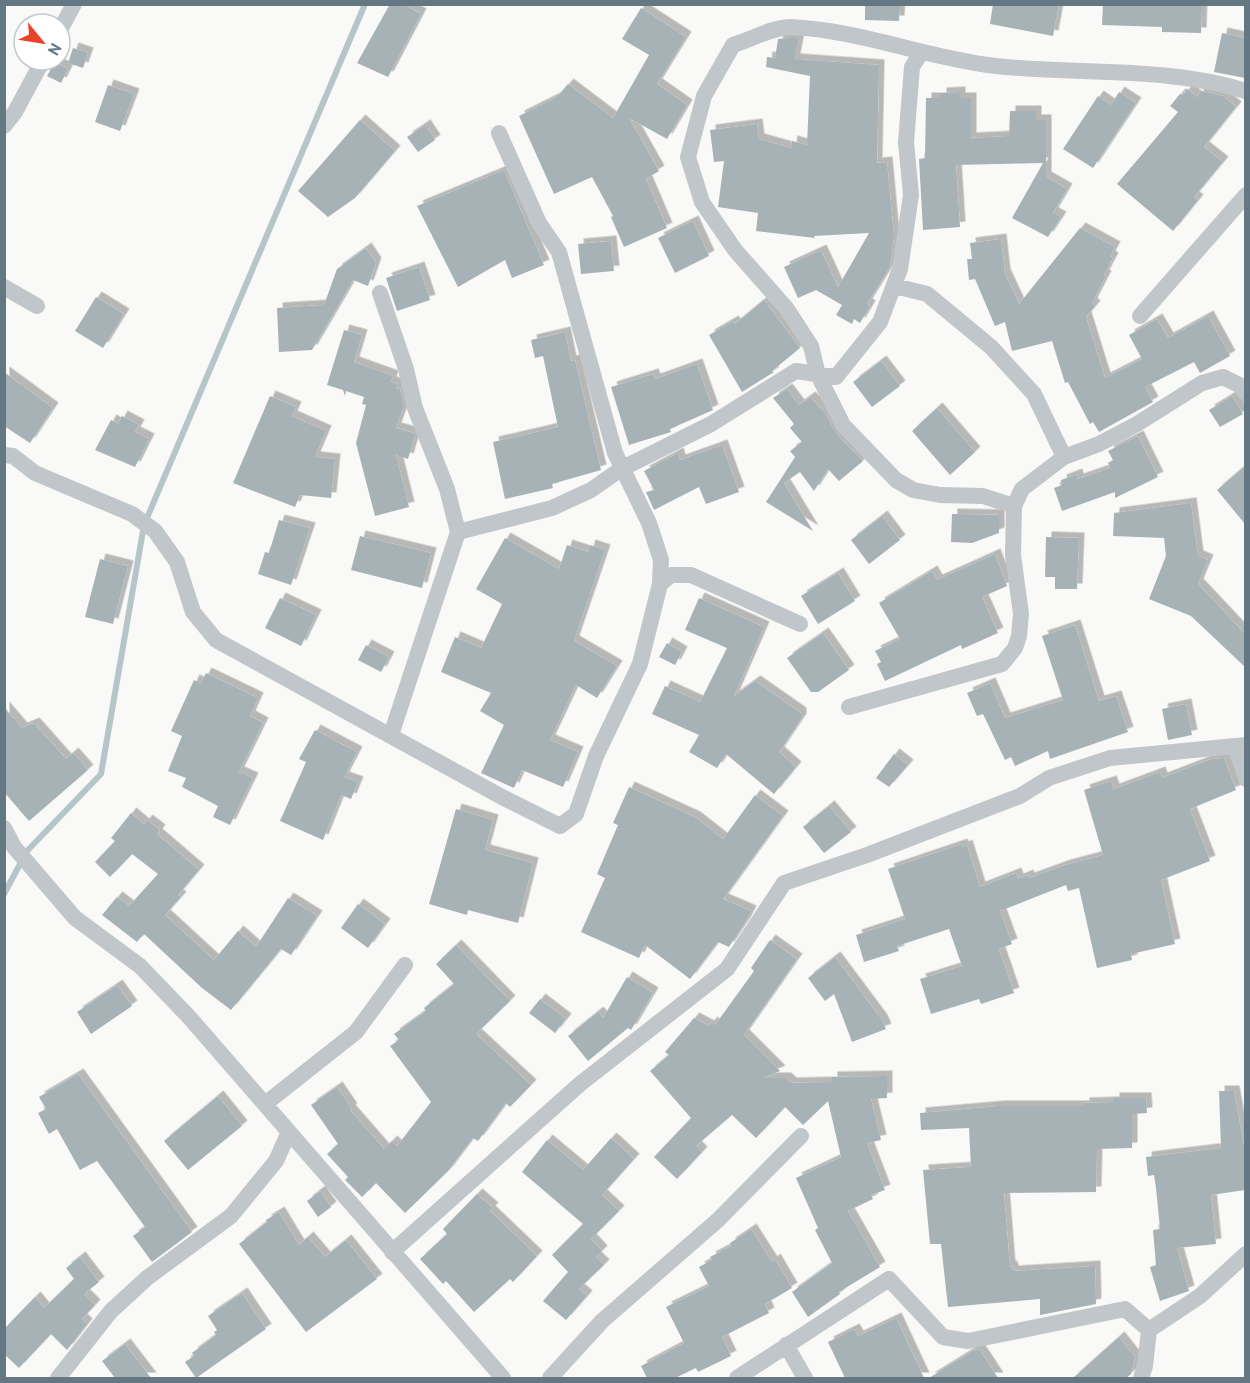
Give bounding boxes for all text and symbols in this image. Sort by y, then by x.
north arrow [12,12,72,72]
text: N [44,40,66,59]

